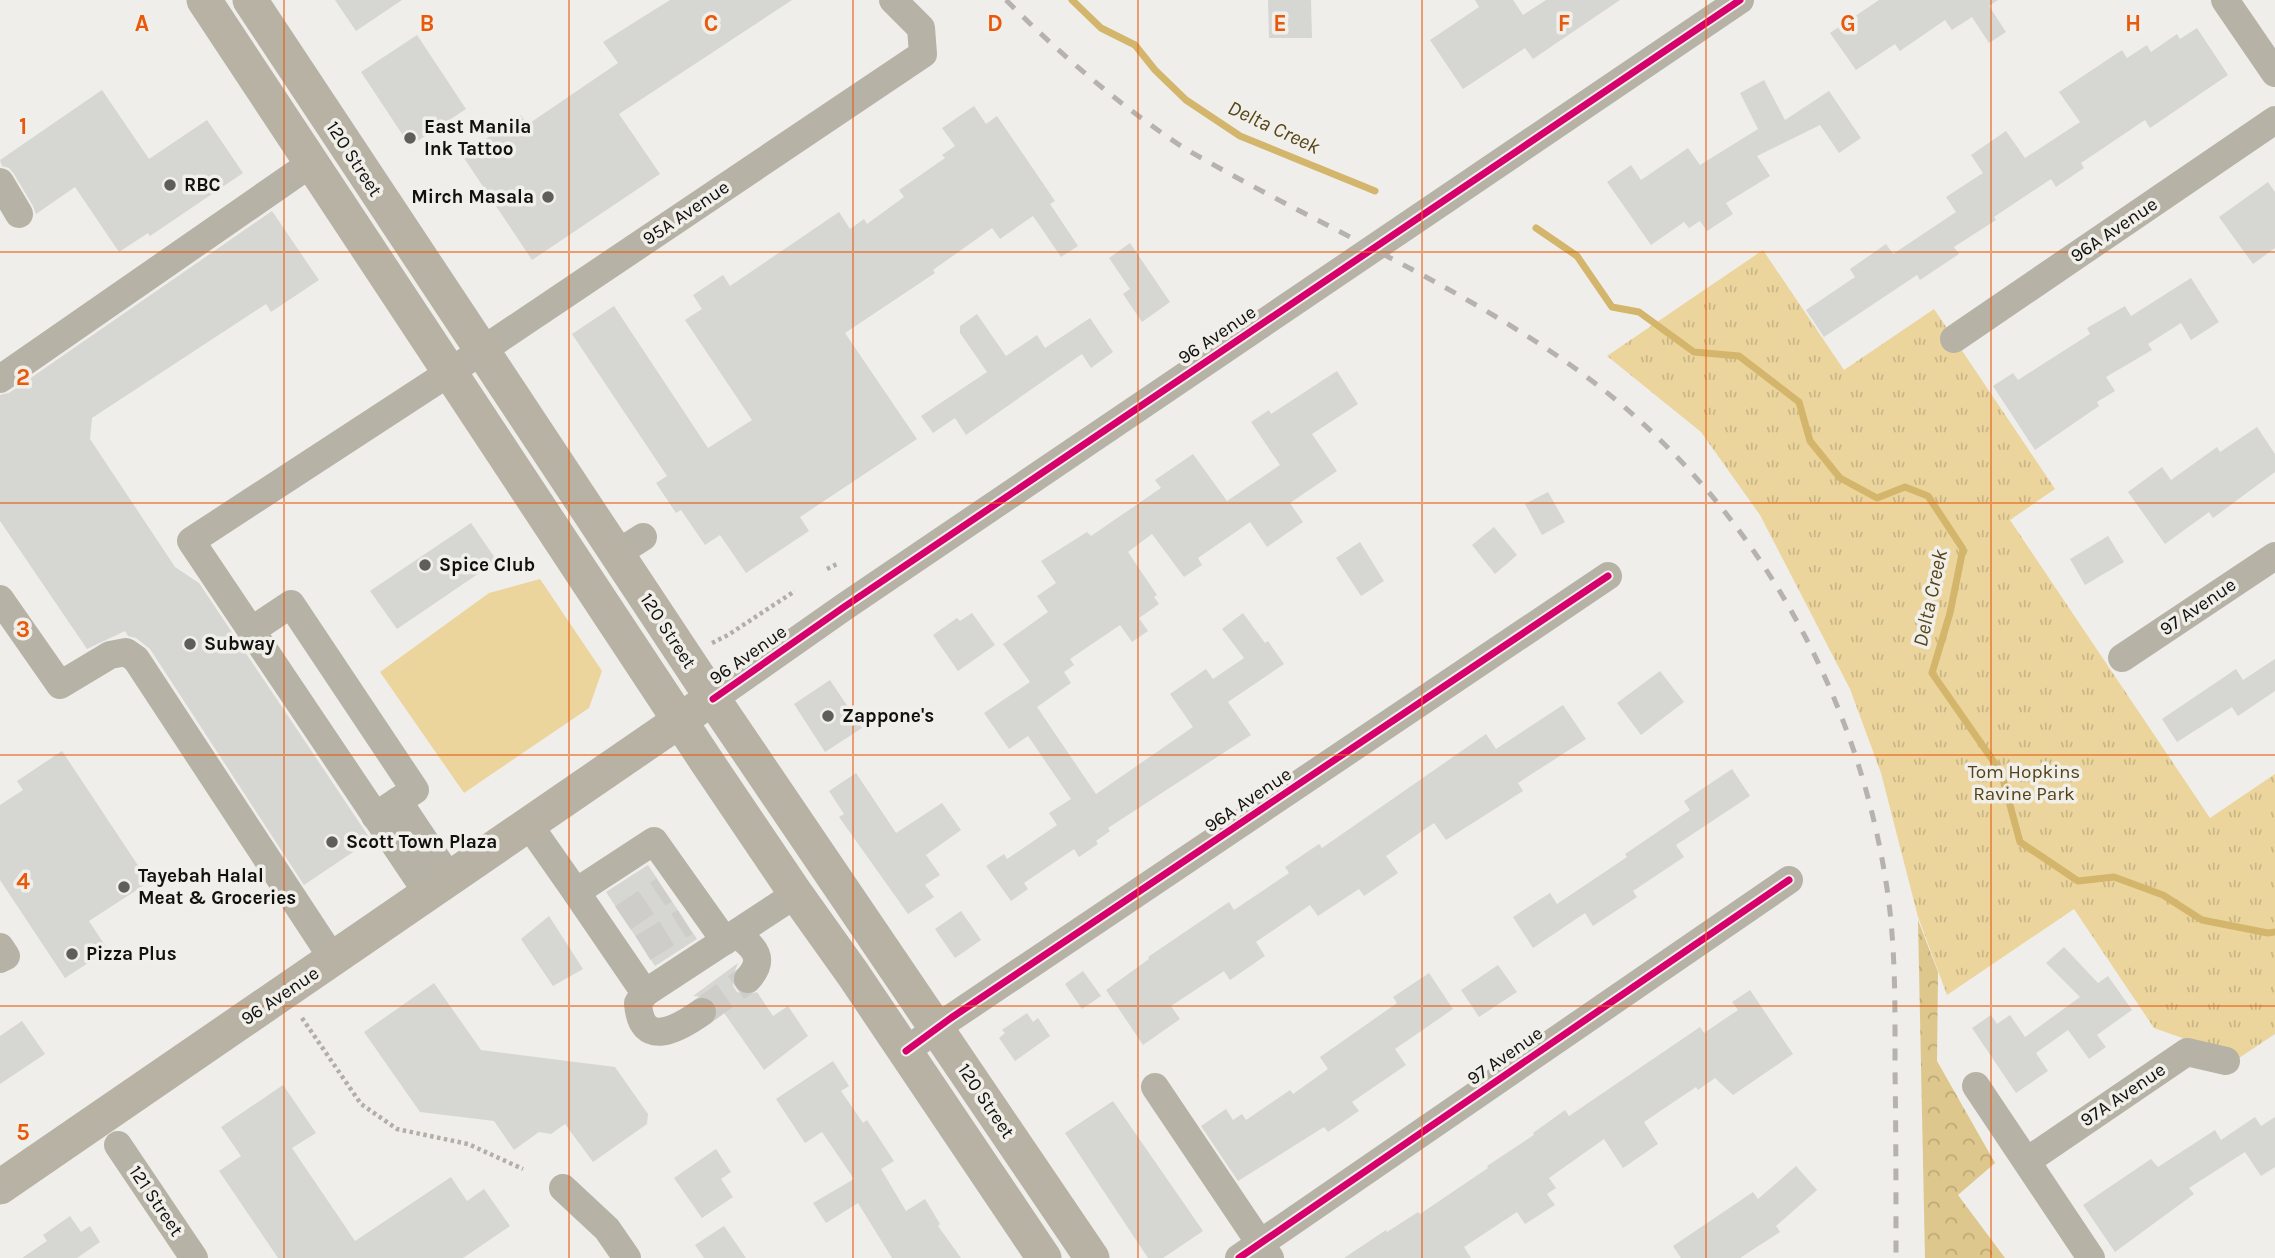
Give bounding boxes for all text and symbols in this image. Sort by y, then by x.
text: A [135,10,149,37]
text: B [420,10,434,37]
text: C [704,10,718,37]
text: D [987,10,1003,37]
text: E [1273,10,1287,37]
text: F [1558,10,1570,37]
text: G [1840,10,1856,37]
text: H [2125,10,2141,37]
water label: Delta Creek [1224,95,1324,159]
text: 1 [19,113,27,140]
place label: East Manila Ink Tattoo [424,116,531,160]
street label: 120 Street [322,117,386,201]
marker: East Manila Ink Tattoo [402,130,418,146]
place label: RBC [184,174,221,196]
street label: 95A Avenue [639,176,733,250]
marker: RBC [162,177,178,193]
place label: Mirch Masala [411,186,534,208]
marker: Mirch Masala [540,189,556,205]
street label: 96A Avenue [2066,193,2162,267]
street label: 96 Avenue [1174,301,1260,369]
text: 2 [16,364,30,391]
water label: Delta Creek [1908,547,1952,649]
place label: Spice Club [439,554,535,576]
marker: Spice Club [417,557,433,573]
street label: 97 Avenue [2156,574,2240,640]
street label: 120 Street [636,589,700,673]
text: 3 [16,616,30,643]
street label: 96 Avenue [705,620,791,690]
place label: Subway [204,633,275,655]
marker: Subway [182,636,198,652]
place label: Zappone's [842,705,934,727]
marker: Zappone's [820,708,836,724]
park label: Tom Hopkins Ravine Park [1968,761,2080,805]
street label: 96A Avenue [1200,763,1296,837]
place label: Scott Town Plaza [346,831,497,853]
marker: Scott Town Plaza [324,834,340,850]
place label: Tayebah Halal Meat & Groceries [138,865,296,909]
text: 4 [16,868,30,895]
marker: Tayebah Halal Meat & Groceries [116,879,132,895]
place label: Pizza Plus [86,943,177,965]
marker: Pizza Plus [64,946,80,962]
street label: 96 Avenue [237,962,323,1030]
street label: 97 Avenue [1463,1022,1547,1090]
street label: 97A Avenue [2076,1059,2170,1131]
street label: 120 Street [953,1060,1019,1142]
text: 5 [16,1119,30,1146]
street label: 121 Street [124,1162,188,1240]

